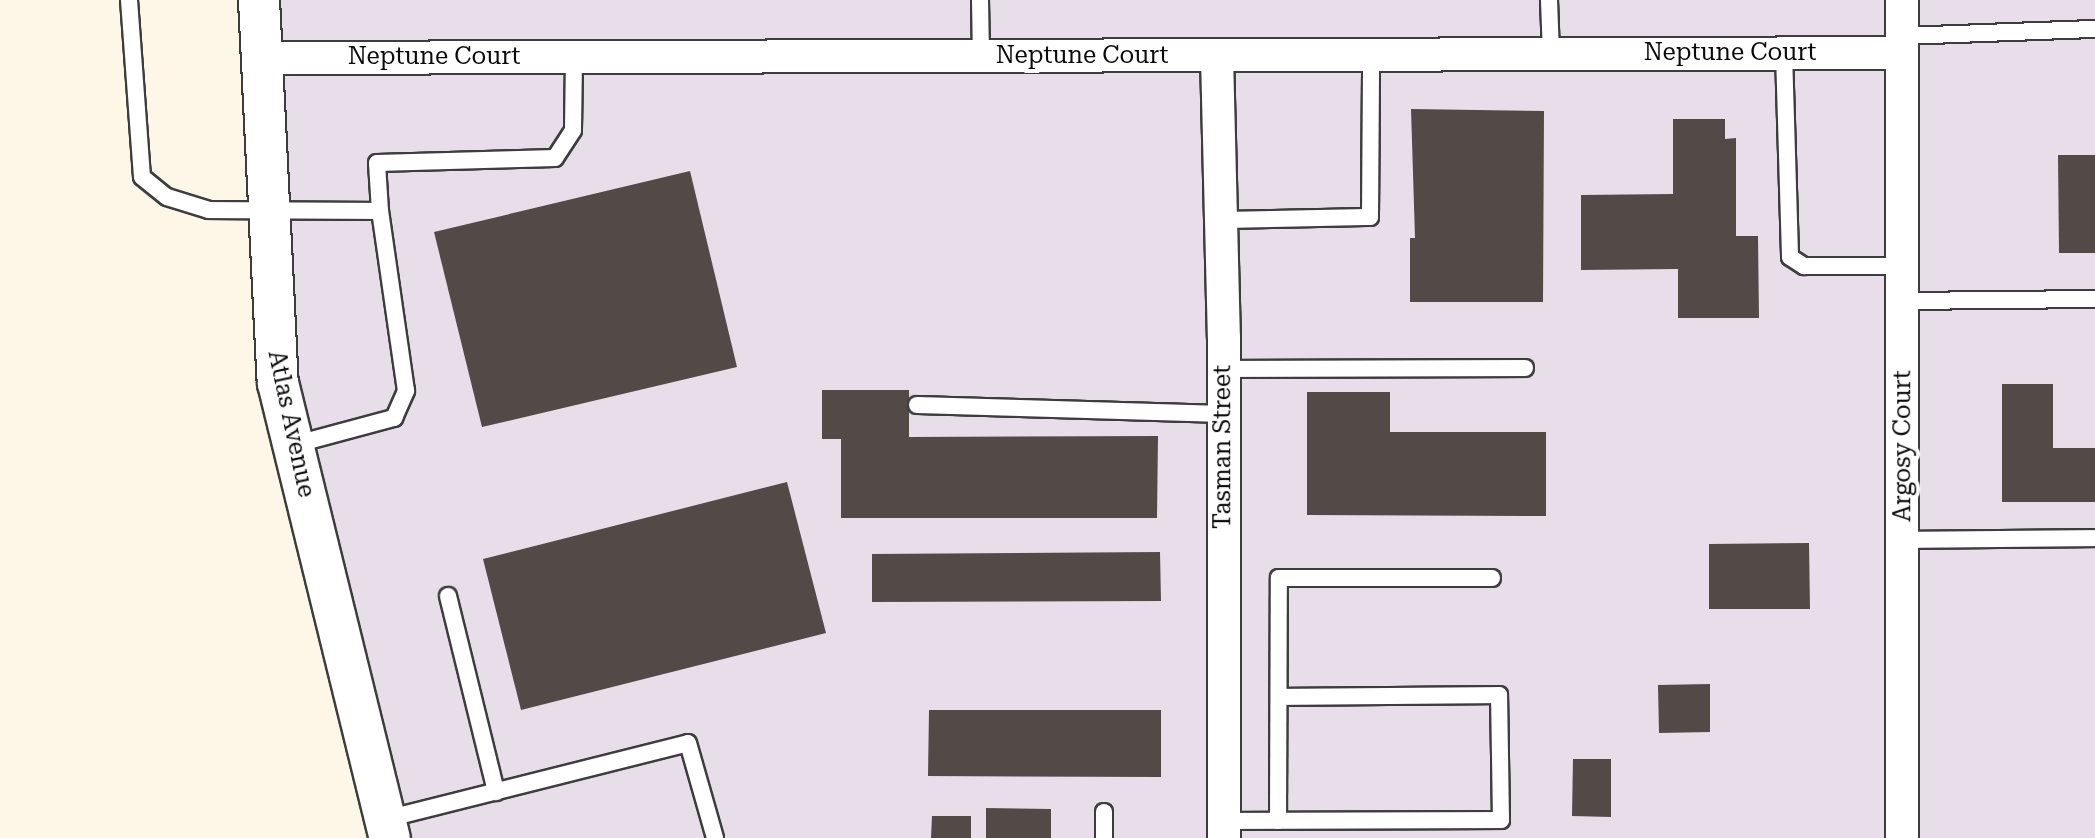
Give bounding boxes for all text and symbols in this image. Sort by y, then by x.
street label: Neptune Court [1644,39,1816,67]
street label: Neptune Court [996,42,1168,70]
street label: Neptune Court [348,43,520,71]
street label: Atlas Avenue [261,348,321,500]
street label: Tasman Street [1209,365,1237,529]
street label: Argosy Court [1889,370,1917,522]

